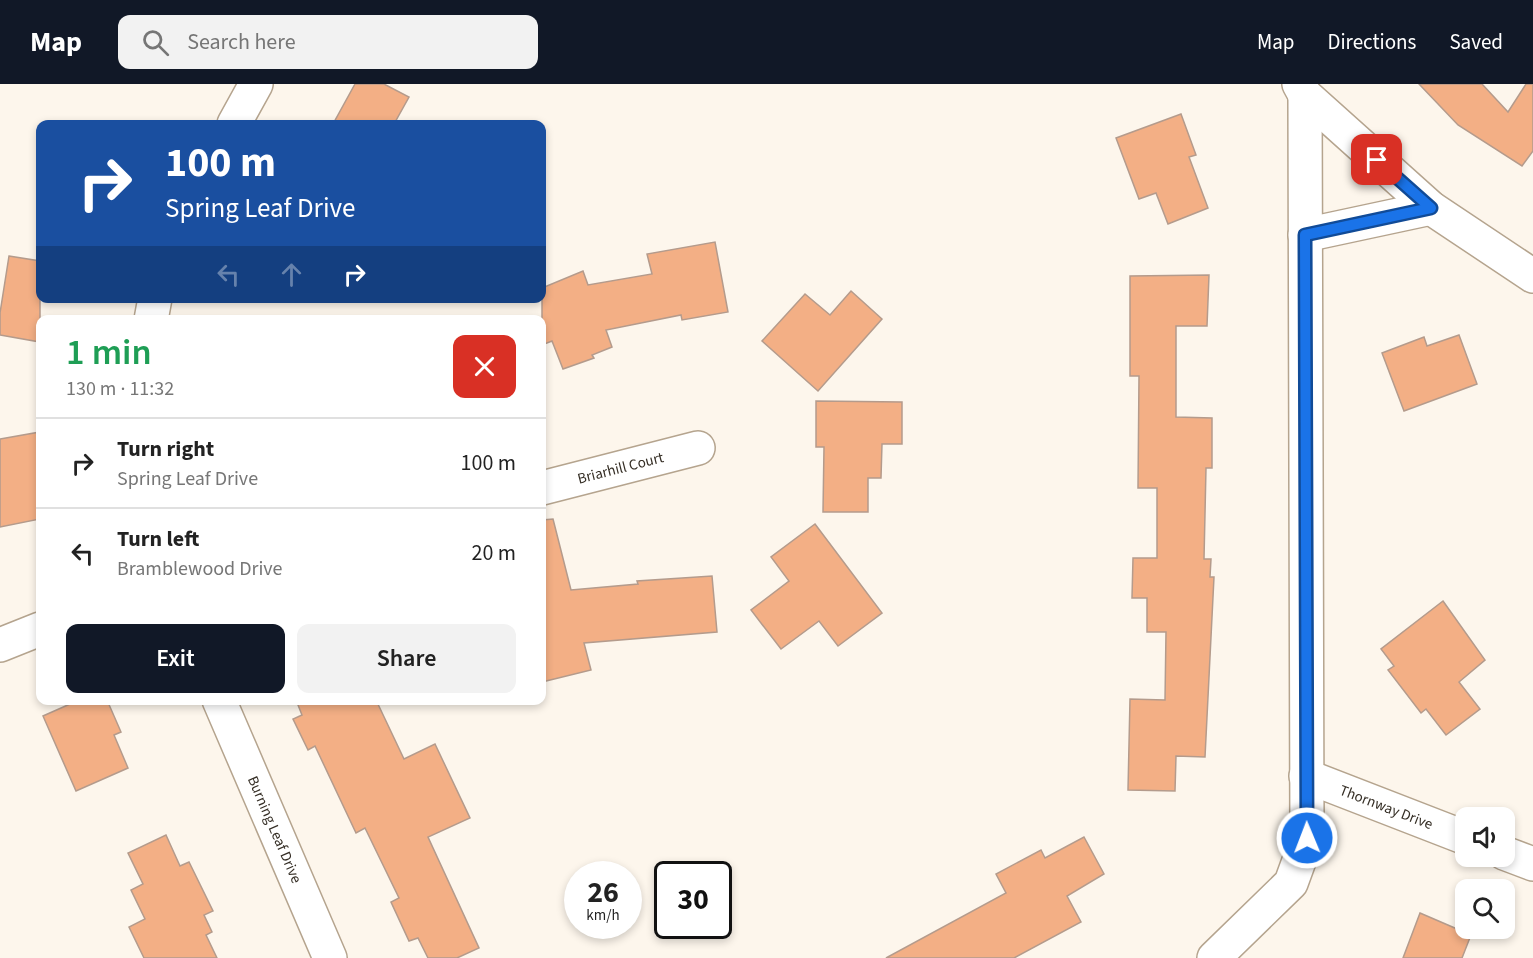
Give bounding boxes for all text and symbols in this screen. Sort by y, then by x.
search box [118,15,538,69]
text: Map [30,22,82,62]
icon: search [139,26,172,59]
text: Search here [187,26,296,58]
text: Map [1257,27,1295,57]
text: Directions [1328,27,1416,57]
text: Saved [1449,27,1503,57]
text: 100 m [165,133,276,193]
pin [1351,134,1402,185]
icon: arrive [1360,143,1393,176]
icon: right [66,144,144,222]
text: Spring Leaf Drive [165,189,355,228]
icon: left [212,258,245,291]
icon: ahead [275,258,308,291]
icon: right [338,258,371,291]
text: 1 min [66,327,152,378]
button: close [453,335,516,398]
text: 130 m · 11:32 [66,375,174,403]
text: Turn right [117,433,214,465]
icon: right [66,447,99,480]
text: 100 m [461,447,516,479]
street label: Briarhill Court [575,447,666,489]
text: Spring Leaf Drive [117,465,258,493]
text: Turn left [117,523,199,555]
icon: left [66,537,99,570]
text: 20 m [471,537,516,569]
text: Bramblewood Drive [117,555,283,583]
button: Exit [66,624,285,693]
button: Share [297,624,516,693]
street label: Burning Leaf Drive [242,773,307,887]
street label: Thornway Drive [1336,780,1436,835]
position arrow [1275,806,1339,870]
map controls [1455,807,1515,939]
button: sound [1455,807,1515,867]
speed limit sign: 30 [654,861,732,939]
text: 26 [587,871,619,914]
button: search [1455,879,1515,939]
text: km/h [586,905,620,926]

